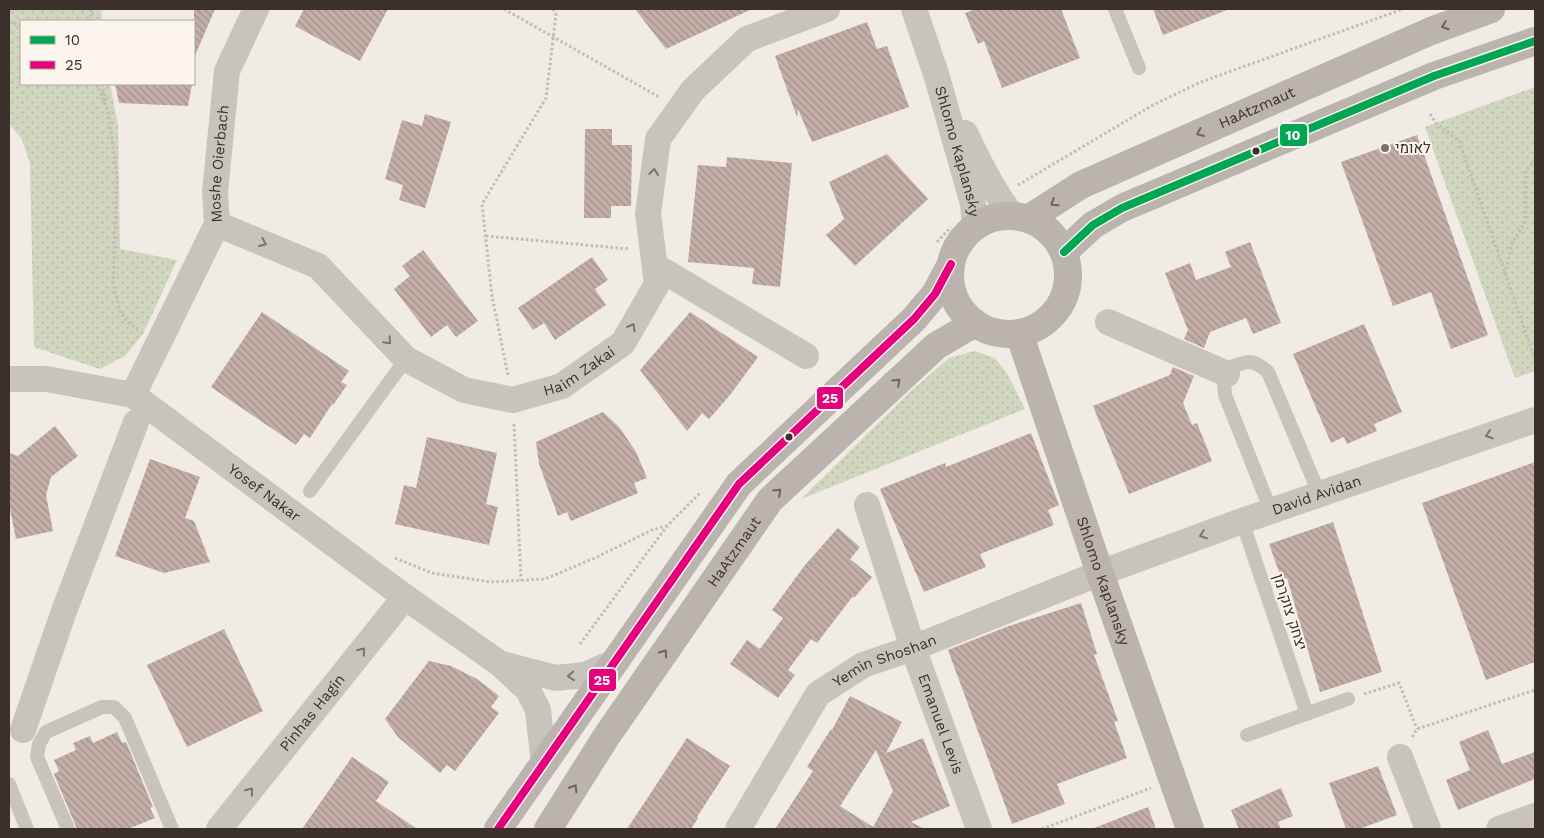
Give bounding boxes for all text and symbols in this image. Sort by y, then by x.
legend [20,20,195,85]
one-way arrow [1441,20,1450,30]
text: 10 [65,31,80,49]
text: 25 [65,56,82,74]
street label: HaAtzmaut [1216,83,1298,132]
street label: Shlomo Kaplansky [931,84,983,218]
street label: Moshe Oierbach [206,104,233,223]
line badge: 10 [1279,123,1308,147]
one-way arrow [1196,126,1205,137]
text: 10 [1285,127,1301,143]
place label: לאומי [1395,139,1431,157]
marker: לאומי [1379,142,1391,154]
unlabelled marker [1251,146,1261,156]
one-way arrow [648,168,658,177]
one-way arrow [1050,196,1059,206]
one-way arrow [258,237,266,247]
one-way arrow [625,324,635,333]
one-way arrow [382,335,391,344]
street label: Haim Zakai [541,343,618,400]
one-way arrow [892,378,901,387]
line badge: 25 [816,386,844,410]
text: 25 [822,390,838,406]
one-way arrow [1485,430,1494,440]
unlabelled marker [784,432,794,442]
street label: Yosef Nakar [224,460,304,525]
street label: David Avidan [1270,472,1364,519]
one-way arrow [773,489,782,498]
street label: HaAtzmaut [704,513,765,590]
street label: Shlomo Kaplansky [1073,514,1134,648]
one-way arrow [1200,529,1208,539]
street label: יצחק צוקרמן [1269,571,1311,653]
street label: Yemin Shoshan [829,630,939,691]
one-way arrow [357,647,366,656]
one-way arrow [658,649,667,659]
line badge: 25 [588,668,617,692]
street label: Pinhas Hagin [276,670,349,755]
one-way arrow [567,670,575,681]
street label: Emanuel Levis [914,671,967,777]
text: 25 [594,672,610,688]
one-way arrow [567,784,577,793]
one-way arrow [244,788,252,797]

